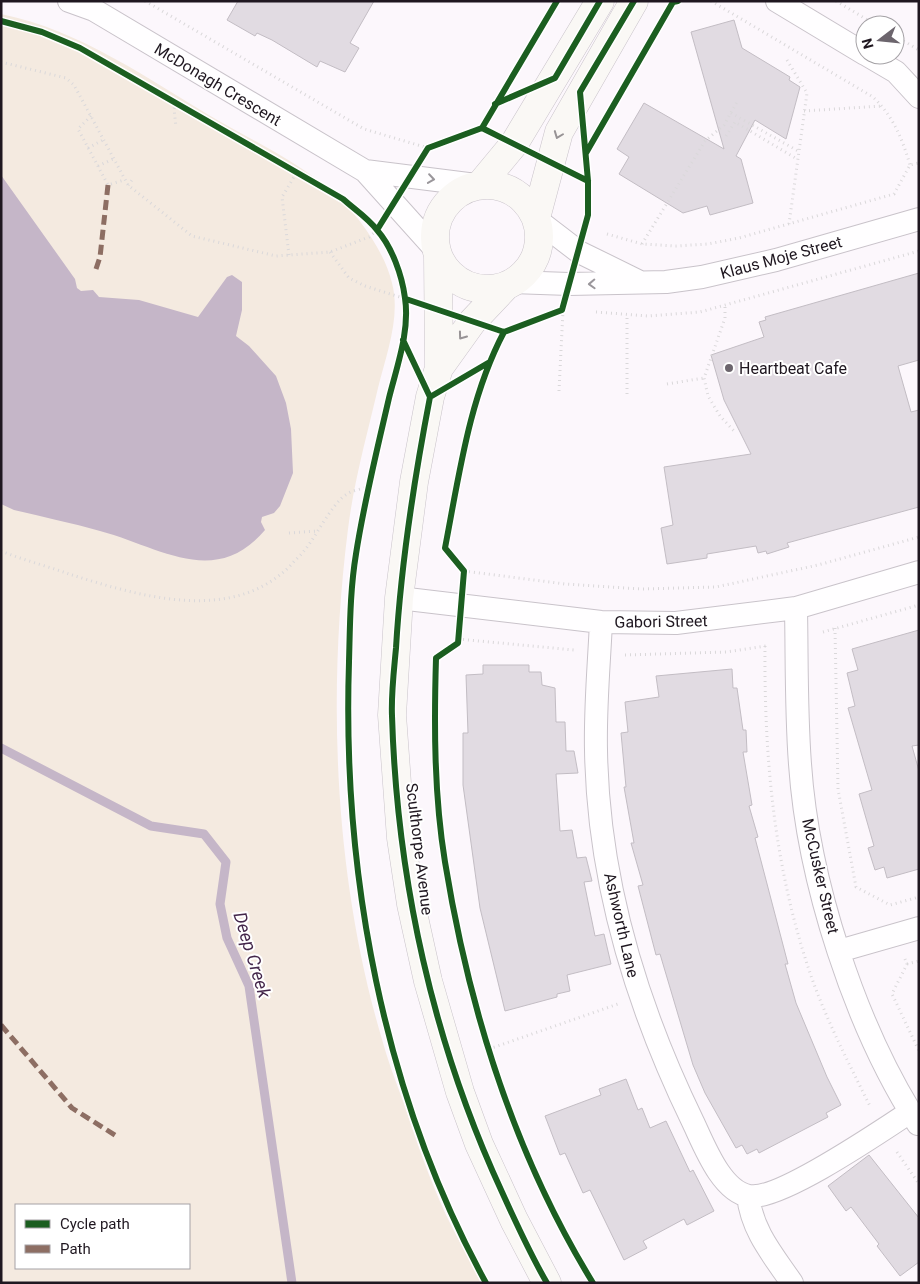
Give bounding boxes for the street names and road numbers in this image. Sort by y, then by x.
street label: McDonagh Crescent [151,39,285,130]
street label: Klaus Moje Street [718,232,844,283]
street label: Gabori Street [614,611,708,632]
street label: Sculthorpe Avenue [402,782,437,916]
street label: McCusker Street [798,817,843,936]
street label: Ashworth Lane [600,871,643,979]

